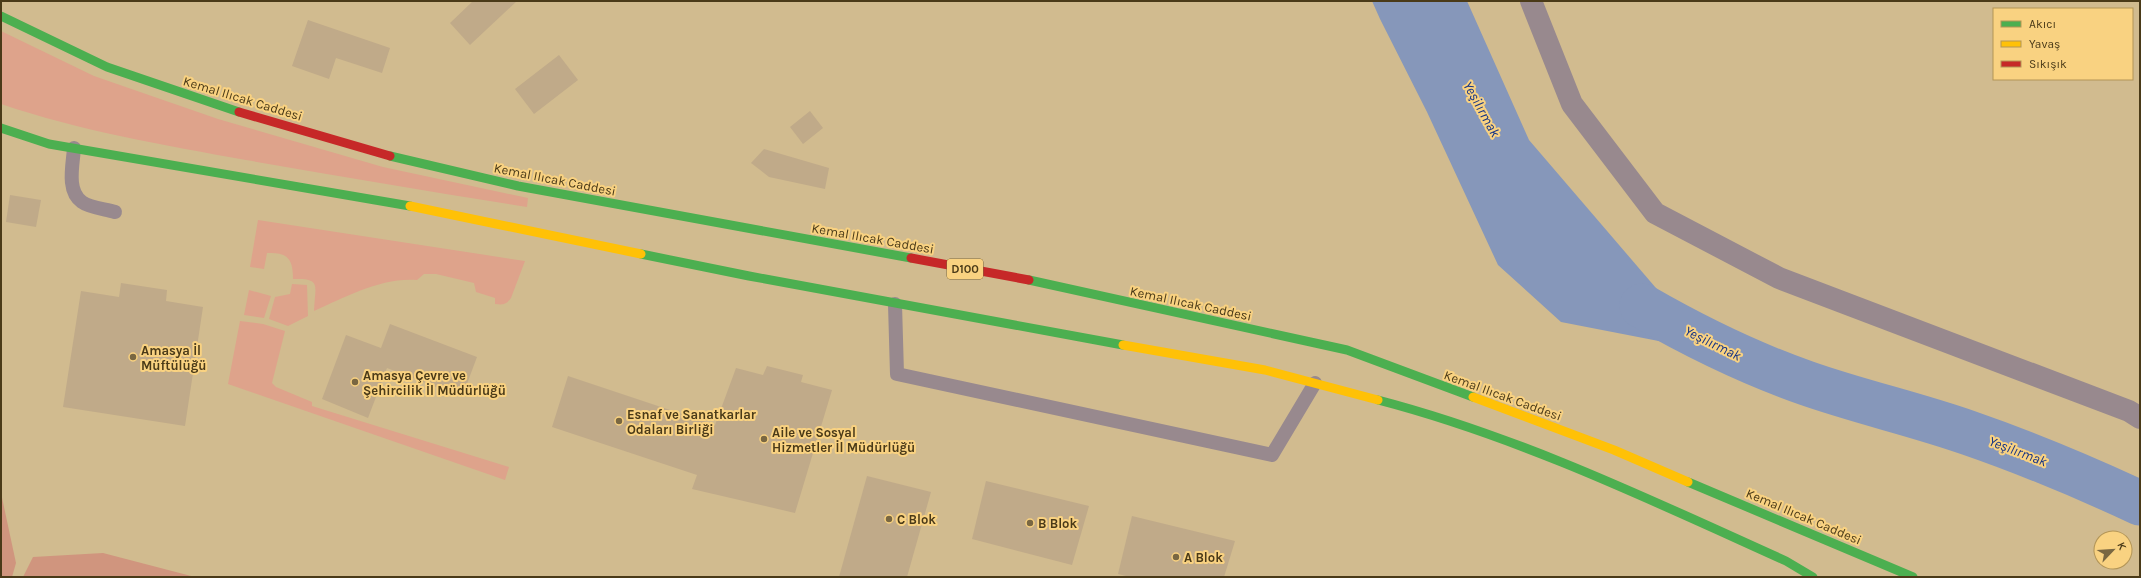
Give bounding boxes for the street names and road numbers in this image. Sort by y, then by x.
street label: Kemal Ilıcak Caddesi [181,73,304,124]
street label: Kemal Ilıcak Caddesi [493,160,617,199]
street label: Kemal Ilıcak Caddesi [811,220,935,257]
road number: D100 [947,259,983,279]
street label: Kemal Ilıcak Caddesi [1129,283,1253,324]
street label: Kemal Ilıcak Caddesi [1442,367,1564,424]
street label: Kemal Ilıcak Caddesi [1744,485,1864,548]

